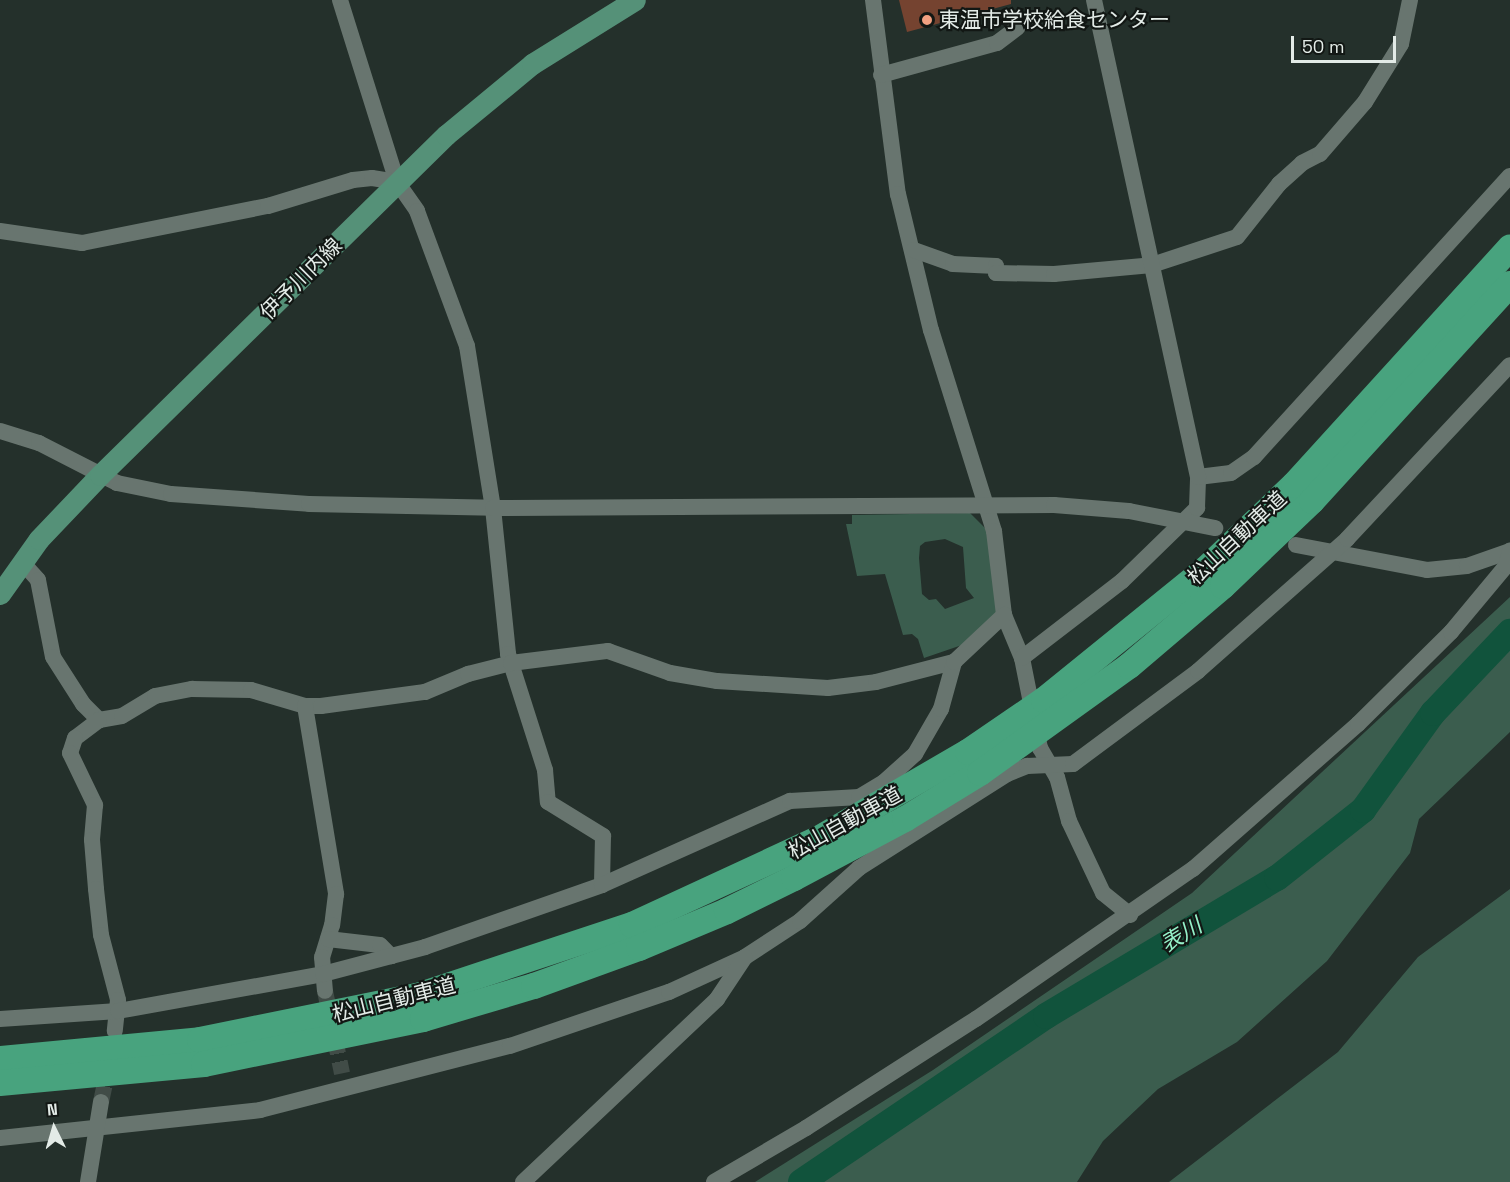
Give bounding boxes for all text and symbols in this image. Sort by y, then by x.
place label: 東温市学校給食センター [939,7,1170,33]
marker: 東温市学校給食センター [920,13,934,27]
scale bar [1294,24,1399,62]
text: 50 m [1302,35,1344,58]
street label: 伊予川内線 [255,233,347,325]
street label: 松山自動車道 [1182,486,1292,590]
street label: 松山自動車道 [784,781,906,865]
water label: 表川 [1155,912,1207,958]
street label: 松山自動車道 [330,973,458,1027]
north arrow [24,1098,84,1158]
text: N [46,1099,59,1120]

